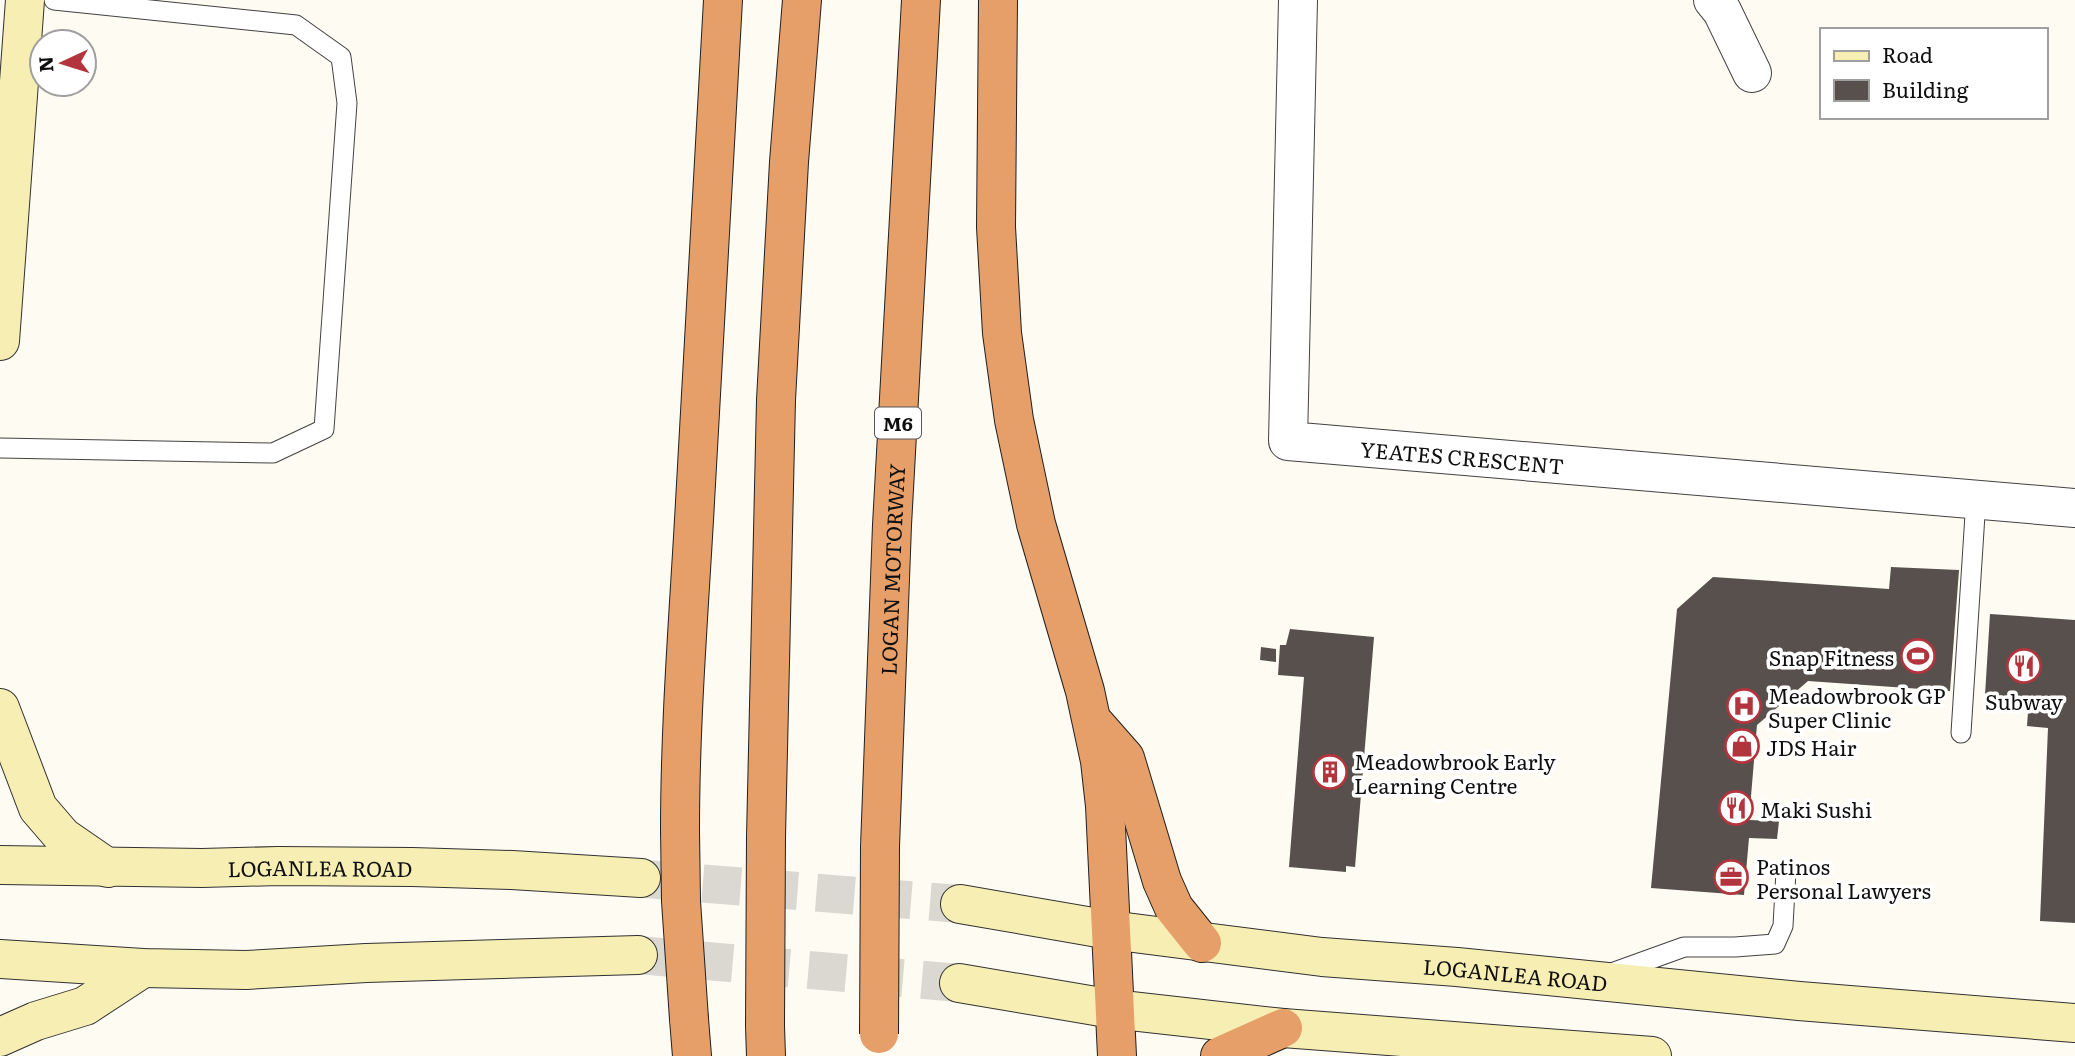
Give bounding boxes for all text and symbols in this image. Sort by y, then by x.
north arrow [28,28,98,98]
legend [1820,28,2047,119]
text: Road [1882,38,1933,69]
text: N [31,55,60,73]
text: Building [1882,73,1969,104]
road number: M6 [875,408,921,438]
street label: YEATES CRESCENT [1359,432,1565,480]
street label: LOGAN MOTORWAY [871,463,911,676]
sports icon: Snap Fitness [1899,637,1937,675]
place label: Snap Fitness [1769,641,1894,672]
restaurant icon: Subway [2005,647,2043,685]
place label: Meadowbrook GP Super Clinic [1768,679,1946,734]
place label: Subway [1985,685,2064,716]
hospital icon: Meadowbrook GP Super Clinic [1725,687,1763,725]
shop icon: JDS Hair [1723,727,1761,765]
place label: JDS Hair [1766,731,1856,762]
place label: Meadowbrook Early Learning Centre [1354,745,1556,800]
building icon: Meadowbrook Early Learning Centre [1311,753,1349,791]
restaurant icon: Maki Sushi [1717,789,1755,827]
place label: Maki Sushi [1760,793,1872,824]
street label: LOGANLEA ROAD [227,850,413,883]
place label: Patinos Personal Lawyers [1756,850,1931,905]
office icon: Patinos Personal Lawyers [1712,858,1750,896]
street label: LOGANLEA ROAD [1422,949,1609,997]

